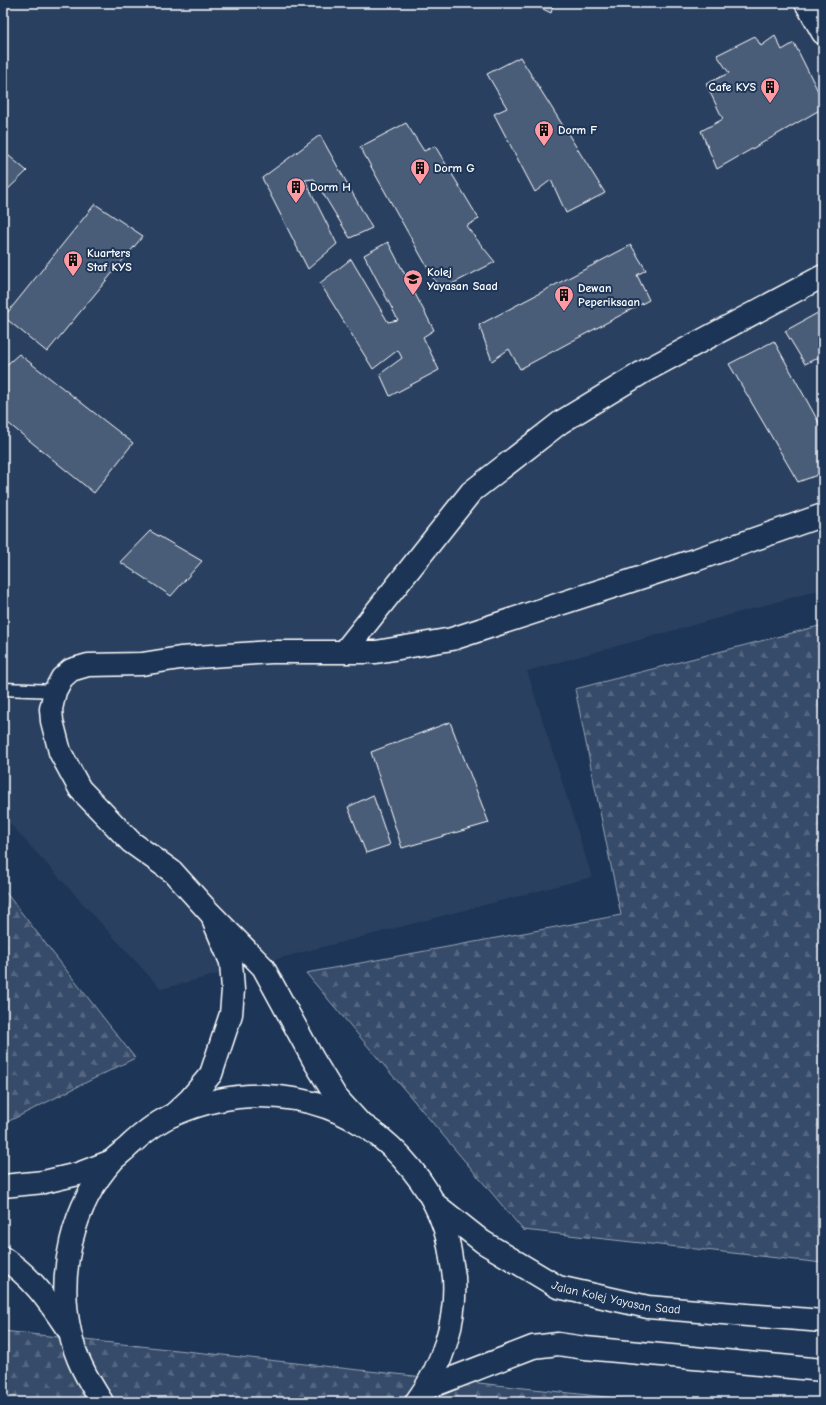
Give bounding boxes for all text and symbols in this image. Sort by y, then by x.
building icon: Cafe KYS [759,76,781,104]
place label: Cafe KYS [709,80,756,94]
building icon: Dorm F [533,119,555,147]
place label: Dorm F [558,123,597,137]
building icon: Dorm G [409,157,431,185]
place label: Dorm G [434,161,475,175]
building icon: Dorm H [285,176,307,204]
place label: Dorm H [310,180,351,194]
place label: Kuarters Staf KYS [87,246,132,274]
building icon: Kuarters Staf KYS [62,249,84,277]
place label: Kolej Yayasan Saad [427,265,498,293]
school or university icon: Kolej Yayasan Saad [402,268,424,296]
place label: Dewan Peperiksaan [578,281,640,309]
building icon: Dewan Peperiksaan [553,284,575,312]
street label: Jalan Kolej Yayasan Saad [549,1278,681,1317]

